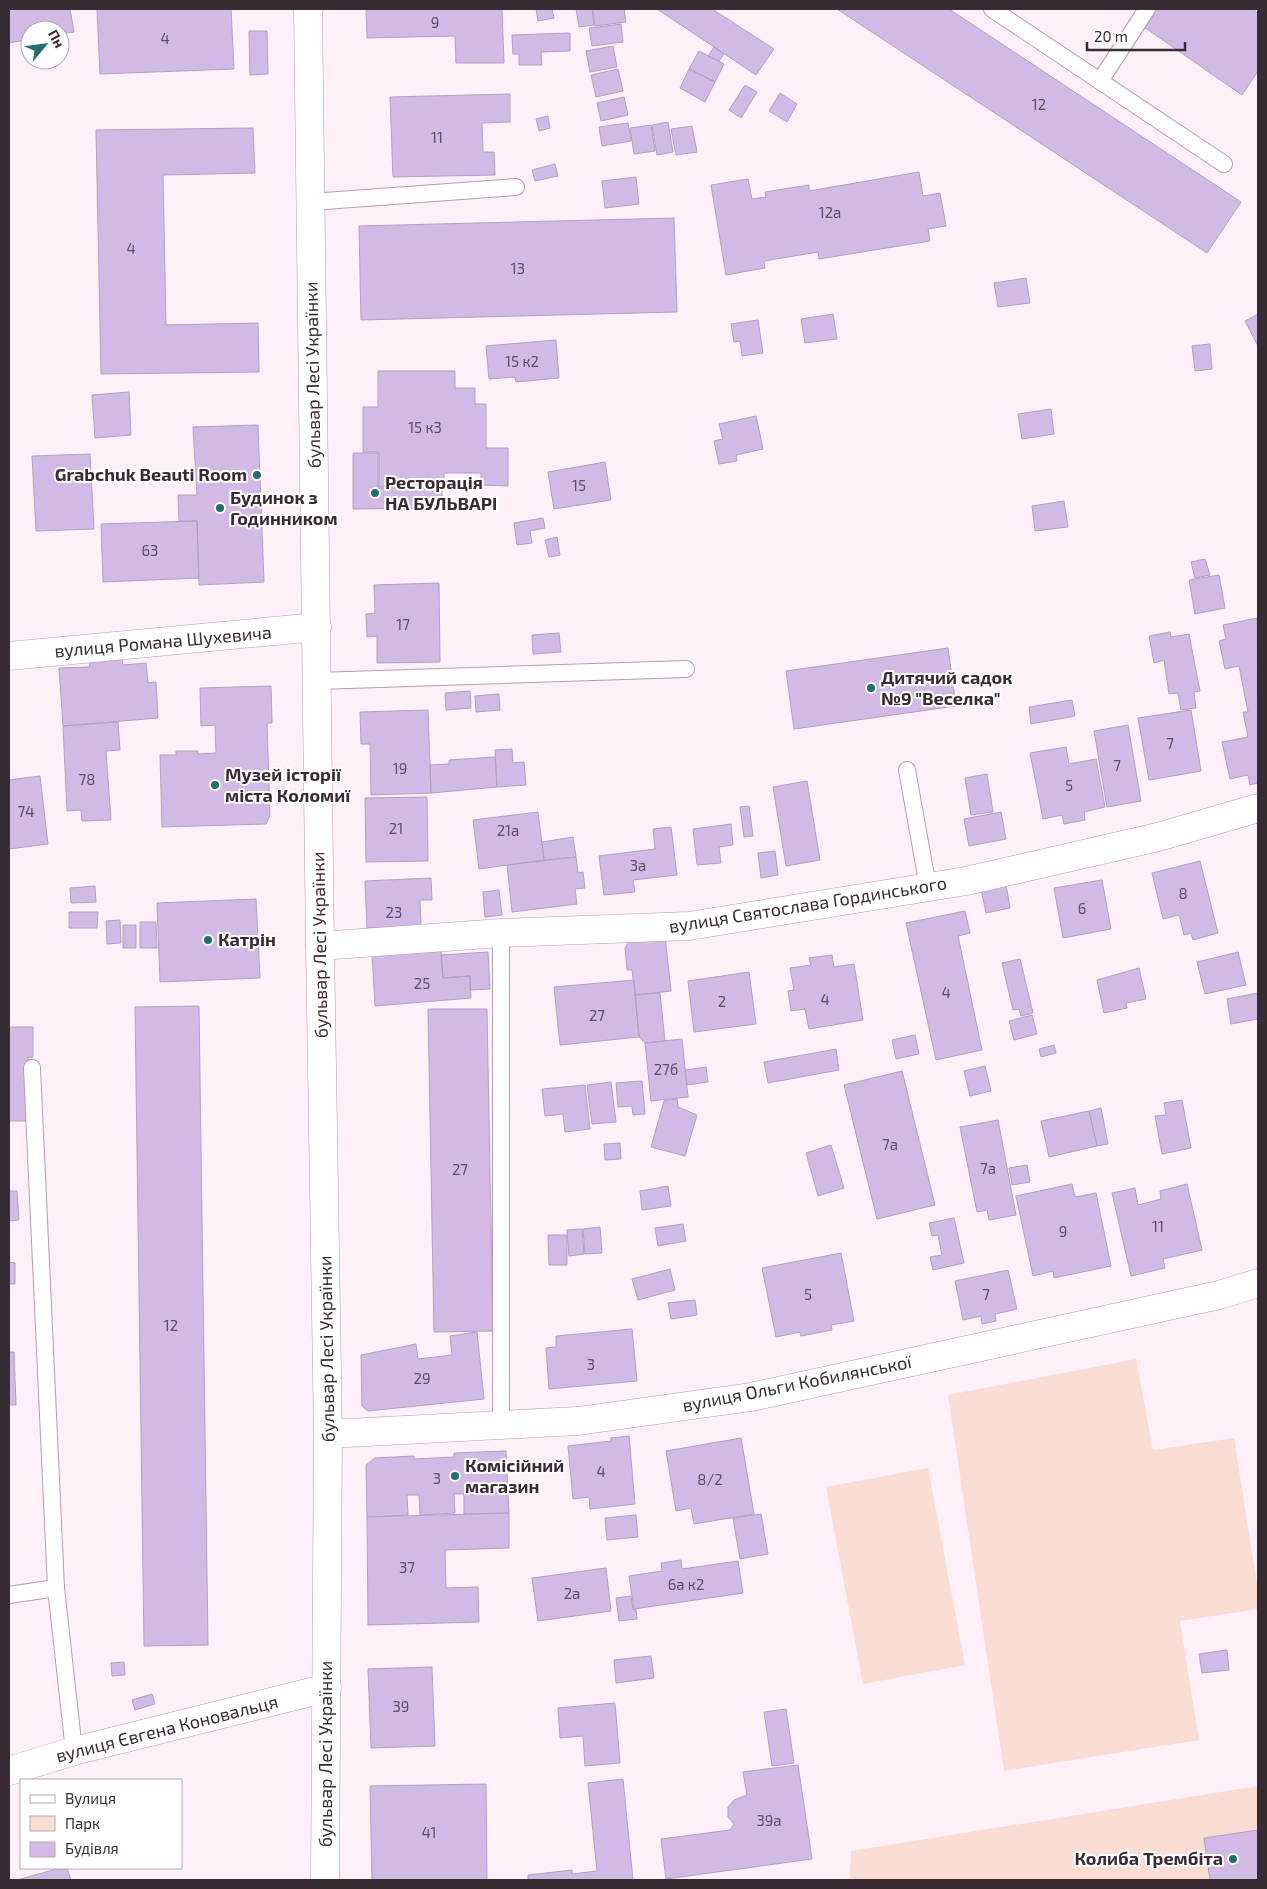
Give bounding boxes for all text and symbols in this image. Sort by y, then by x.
house number: 9 [431,13,439,31]
north arrow [20,20,70,70]
scale bar [1087,20,1184,52]
text: Пн [45,26,69,51]
text: 20 m [1094,27,1128,45]
house number: 4 [160,29,170,47]
house number: 12 [1032,95,1046,113]
house number: 11 [431,128,443,146]
house number: 12а [819,203,841,221]
house number: 4 [126,239,136,257]
house number: 13 [511,259,525,277]
street label: бульвар Лесі Українки [299,281,325,469]
house number: 15 к2 [505,352,539,370]
house number: 15 к3 [408,418,442,436]
place label: Grabchuk Beauti Room [55,463,247,485]
marker: Grabchuk Beauti Room [251,469,263,481]
place label: Ресторація НА БУЛЬВАРІ [385,471,497,514]
house number: 15 [572,476,586,494]
place label: Будинок з Годинником [230,486,338,529]
marker: Ресторація НА БУЛЬВАРІ [369,487,381,499]
marker: Будинок з Годинником [214,502,226,514]
house number: 63 [142,541,158,559]
house number: 17 [396,615,410,633]
street label: вулиця Романа Шухевича [53,621,272,661]
place label: Дитячий садок №9 "Веселка" [881,666,1012,709]
marker: Дитячий садок №9 "Веселка" [865,682,877,694]
house number: 7 [1166,734,1174,752]
house number: 7 [1113,756,1121,774]
house number: 19 [393,759,407,777]
place label: Музей історії міста Коломиї [225,763,351,806]
house number: 78 [79,770,95,788]
house number: 5 [1065,776,1073,794]
marker: Музей історії міста Коломиї [209,779,221,791]
house number: 74 [18,802,34,820]
house number: 21 [389,819,403,837]
house number: 21а [497,821,519,839]
street label: бульвар Лесі Українки [306,851,332,1039]
house number: 3а [630,856,646,874]
street label: вулиця Святослава Гординського [667,871,948,937]
house number: 8 [1178,884,1188,902]
house number: 6 [1078,899,1086,917]
house number: 23 [386,903,402,921]
place label: Катрін [218,928,276,950]
marker: Катрін [202,934,214,946]
house number: 25 [414,974,430,992]
house number: 4 [941,983,951,1001]
house number: 4 [820,990,830,1008]
house number: 2 [718,992,726,1010]
house number: 27 [589,1006,605,1024]
house number: 27б [654,1060,678,1078]
house number: 7а [882,1135,898,1153]
house number: 7а [980,1159,996,1177]
house number: 27 [452,1160,468,1178]
house number: 11 [1152,1217,1164,1235]
house number: 9 [1059,1222,1067,1240]
street label: бульвар Лесі Українки [313,1255,339,1443]
house number: 5 [804,1285,812,1303]
house number: 7 [982,1285,990,1303]
house number: 12 [164,1316,178,1334]
street label: вулиця Ольги Кобилянської [680,1350,914,1416]
house number: 3 [587,1355,595,1373]
house number: 29 [413,1369,431,1387]
place label: Комісійний магазин [465,1454,564,1497]
house number: 4 [596,1462,606,1480]
house number: 3 [433,1469,441,1487]
marker: Комісійний магазин [449,1470,461,1482]
house number: 8/2 [697,1470,723,1488]
house number: 37 [399,1558,415,1576]
house number: 6а к2 [668,1575,704,1593]
house number: 2а [564,1584,580,1602]
street label: бульвар Лесі Українки [314,1661,336,1847]
street label: вулиця Євгена Коновальця [53,1690,280,1766]
house number: 39 [393,1697,409,1715]
legend [20,1779,182,1869]
text: Вулиця [65,1789,116,1808]
house number: 39а [756,1811,782,1829]
text: Парк [65,1814,100,1832]
house number: 41 [421,1823,437,1841]
text: Будівля [65,1839,119,1858]
place label: Колиба Трембіта [1074,1847,1223,1869]
marker: Колиба Трембіта [1227,1853,1239,1865]

